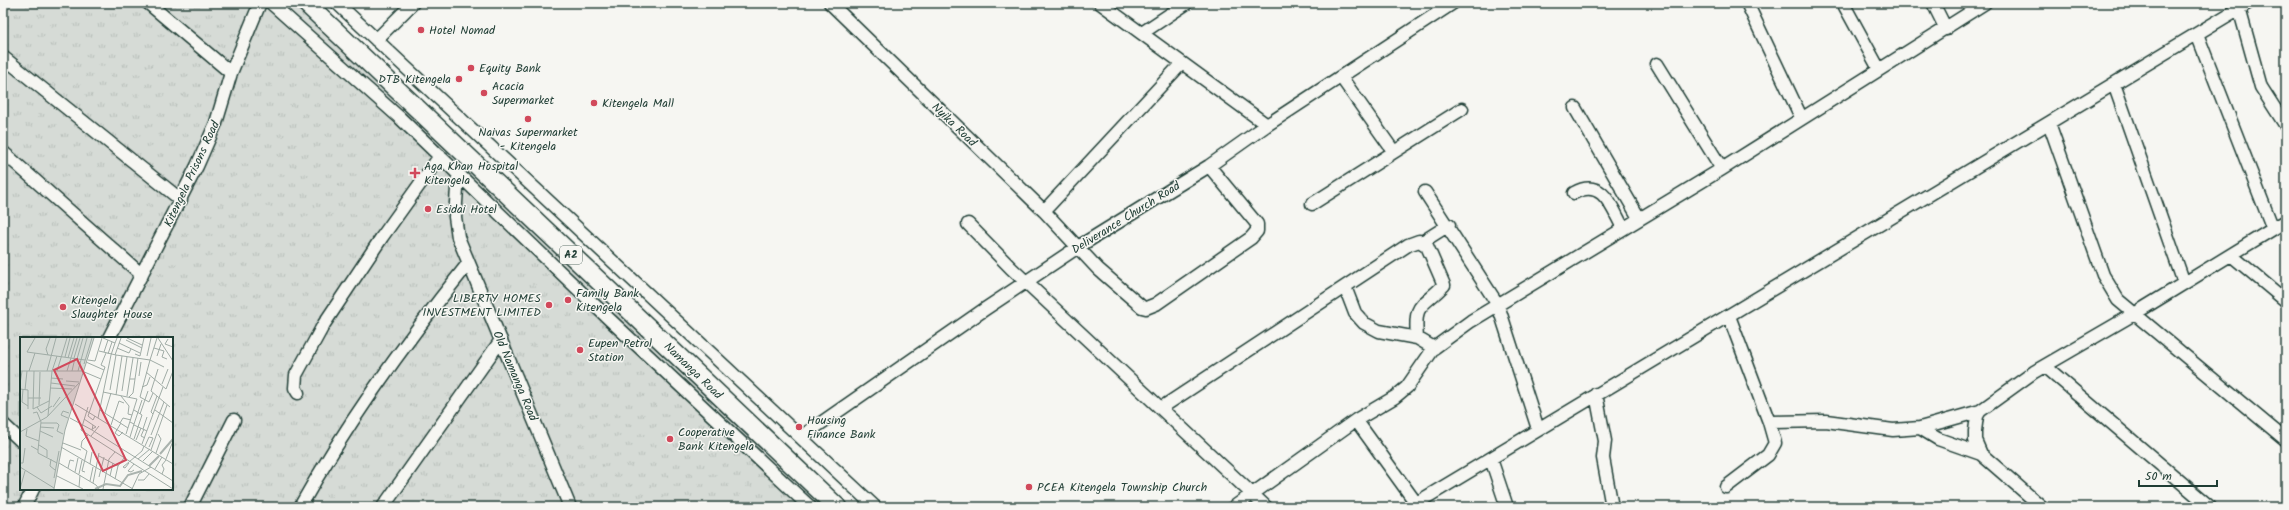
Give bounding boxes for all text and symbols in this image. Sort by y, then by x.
place label: Hotel Nomad [429,21,496,40]
marker: Hotel Nomad [416,25,426,35]
place label: Equity Bank [479,59,541,78]
marker: Equity Bank [466,63,476,73]
place label: DTB Kitengela [378,70,451,89]
marker: DTB Kitengela [454,74,464,84]
place label: Acacia Supermarket [492,77,554,110]
marker: Acacia Supermarket [479,88,489,98]
place label: Kitengela Mall [602,94,674,113]
marker: Kitengela Mall [589,98,599,108]
street label: Nyika Road [927,98,982,152]
marker: Naivas Supermarket - Kitengela [523,114,533,124]
street label: Kitengela Prisons Road [159,117,225,230]
place label: Naivas Supermarket - Kitengela [478,123,578,156]
place label: Aga Khan Hospital Kitengela [424,157,518,190]
marker: Aga Khan Hospital Kitengela [409,167,421,179]
street label: Deliverance Church Road [1068,176,1185,259]
place label: Esidai Hotel [436,200,497,219]
marker: Esidai Hotel [423,204,433,214]
road number: A2 [560,246,582,264]
place label: Family Bank Kitengela [576,284,639,317]
place label: LIBERTY HOMES INVESTMENT LIMITED [422,289,542,322]
place label: Kitengela Slaughter House [71,291,153,324]
marker: Family Bank Kitengela [563,295,573,305]
marker: LIBERTY HOMES INVESTMENT LIMITED [544,300,554,310]
marker: Kitengela Slaughter House [58,302,68,312]
street label: Old Namanga Road [487,328,543,425]
place label: Eupen Petrol Station [588,334,652,367]
inset map [20,337,173,490]
street label: Namanga Road [659,338,727,405]
marker: Eupen Petrol Station [575,345,585,355]
place label: Housing Finance Bank [807,411,876,444]
marker: Housing Finance Bank [794,422,804,432]
place label: Cooperative Bank Kitengela [678,423,755,456]
marker: Cooperative Bank Kitengela [665,434,675,444]
scale bar [2139,462,2217,488]
text: 50 m [2145,467,2172,486]
place label: PCEA Kitengela Township Church [1037,478,1207,497]
marker: PCEA Kitengela Township Church [1024,482,1034,492]

